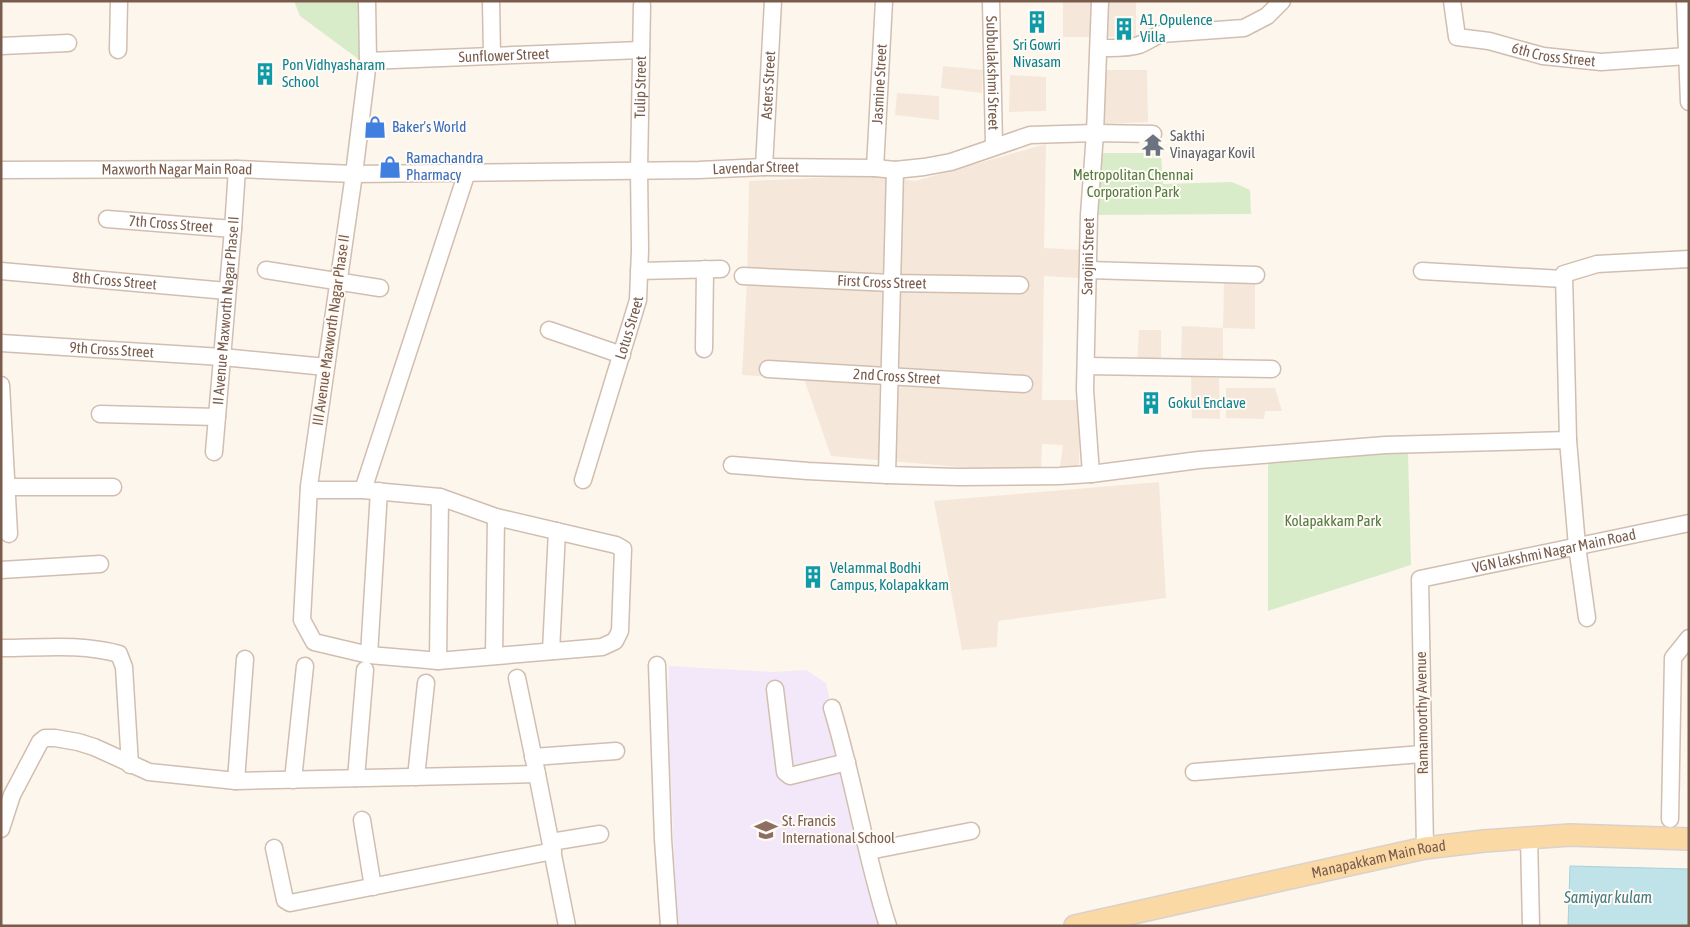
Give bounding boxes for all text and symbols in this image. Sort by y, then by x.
building icon: Sri Gowri Nivasam [1024,9,1050,35]
place label: A1, Opulence Villa [1140,11,1213,45]
street label: Subbulakshmi Street [983,16,1003,130]
building icon: A1, Opulence Villa [1111,16,1137,42]
place label: Sri Gowri Nivasam [1013,36,1061,70]
street label: 6th Cross Street [1510,39,1596,69]
street label: Jasmine Street [868,43,890,125]
street label: Sunflower Street [458,45,550,65]
street label: Asters Street [758,50,778,120]
place label: Pon Vidhyasharam School [282,56,385,90]
street label: Tulip Street [631,56,649,119]
building icon: Pon Vidhyasharam School [252,61,278,87]
shop icon: Baker's World [362,114,388,140]
place label: Baker's World [392,118,466,135]
place label: Sakthi Vinayagar Kovil [1170,127,1255,161]
temple icon: Sakthi Vinayagar Kovil [1140,132,1166,158]
place label: Ramachandra Pharmacy [406,149,484,183]
shop icon: Ramachandra Pharmacy [377,154,403,180]
street label: Lavendar Street [712,158,799,177]
street label: Maxworth Nagar Main Road [101,160,253,178]
park label: Metropolitan Chennai Corporation Park [1073,166,1193,200]
street label: 7th Cross Street [128,212,214,235]
street label: II Avenue Maxworth Nagar Phase II [209,216,242,405]
street label: Sarojini Street [1078,217,1097,295]
street label: III Avenue Maxworth Nagar Phase II [309,233,352,427]
street label: 8th Cross Street [72,268,157,293]
street label: First Cross Street [837,271,927,292]
street label: Lotus Street [611,296,646,361]
street label: 9th Cross Street [69,338,155,361]
street label: 2nd Cross Street [853,365,941,387]
building icon: Gokul Enclave [1138,390,1164,416]
place label: Gokul Enclave [1168,394,1246,411]
park label: Kolapakkam Park [1284,512,1382,529]
street label: VGN lakshmi Nagar Main Road [1471,525,1637,576]
place label: Velammal Bodhi Campus, Kolapakkam [830,559,949,593]
building icon: Velammal Bodhi Campus, Kolapakkam [800,564,826,590]
street label: Ramamoorthy Avenue [1412,651,1431,775]
place label: St. Francis International School [782,812,895,846]
school or university icon: St. Francis International School [753,817,779,843]
street label: Manapakkam Main Road [1310,837,1447,881]
water label: Samiyar kulam [1563,888,1652,907]

